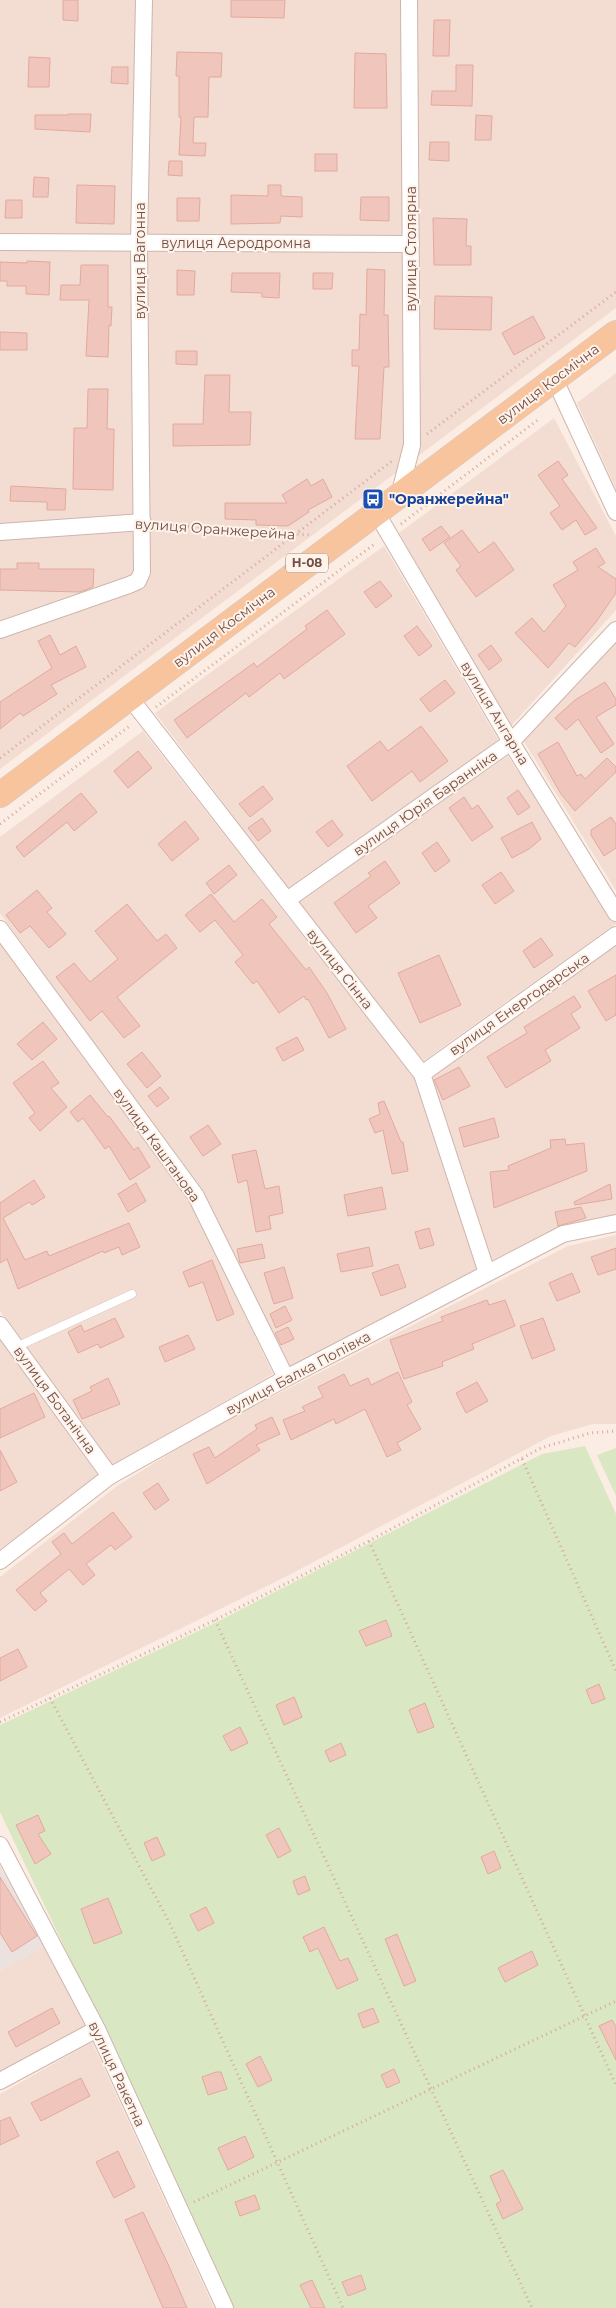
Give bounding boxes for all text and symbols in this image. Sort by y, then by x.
street label: вулиця Столярна [402,186,420,312]
street label: вулиця Вагонна [131,202,149,320]
street label: вулиця Аеродромна [161,234,311,252]
street label: вулиця Космічна [493,340,603,428]
bus stop icon: "Оранжерейна" [361,487,385,511]
place label: "Оранжерейна" [389,490,509,508]
street label: вулиця Оранжерейна [134,514,296,544]
road number: Н-08 [286,554,328,572]
street label: вулиця Космічна [169,583,279,671]
street label: вулиця Ангарна [457,658,533,768]
street label: вулиця Юрія Баранніка [349,746,501,860]
street label: вулиця Сінна [303,925,377,1013]
street label: вулиця Енергодарська [445,949,593,1059]
street label: вулиця Каштанова [110,1084,204,1206]
street label: вулиця Балка Попівка [222,1327,374,1419]
street label: вулиця Ботанічна [10,1343,100,1457]
street label: вулиця Ракетна [85,2018,149,2130]

